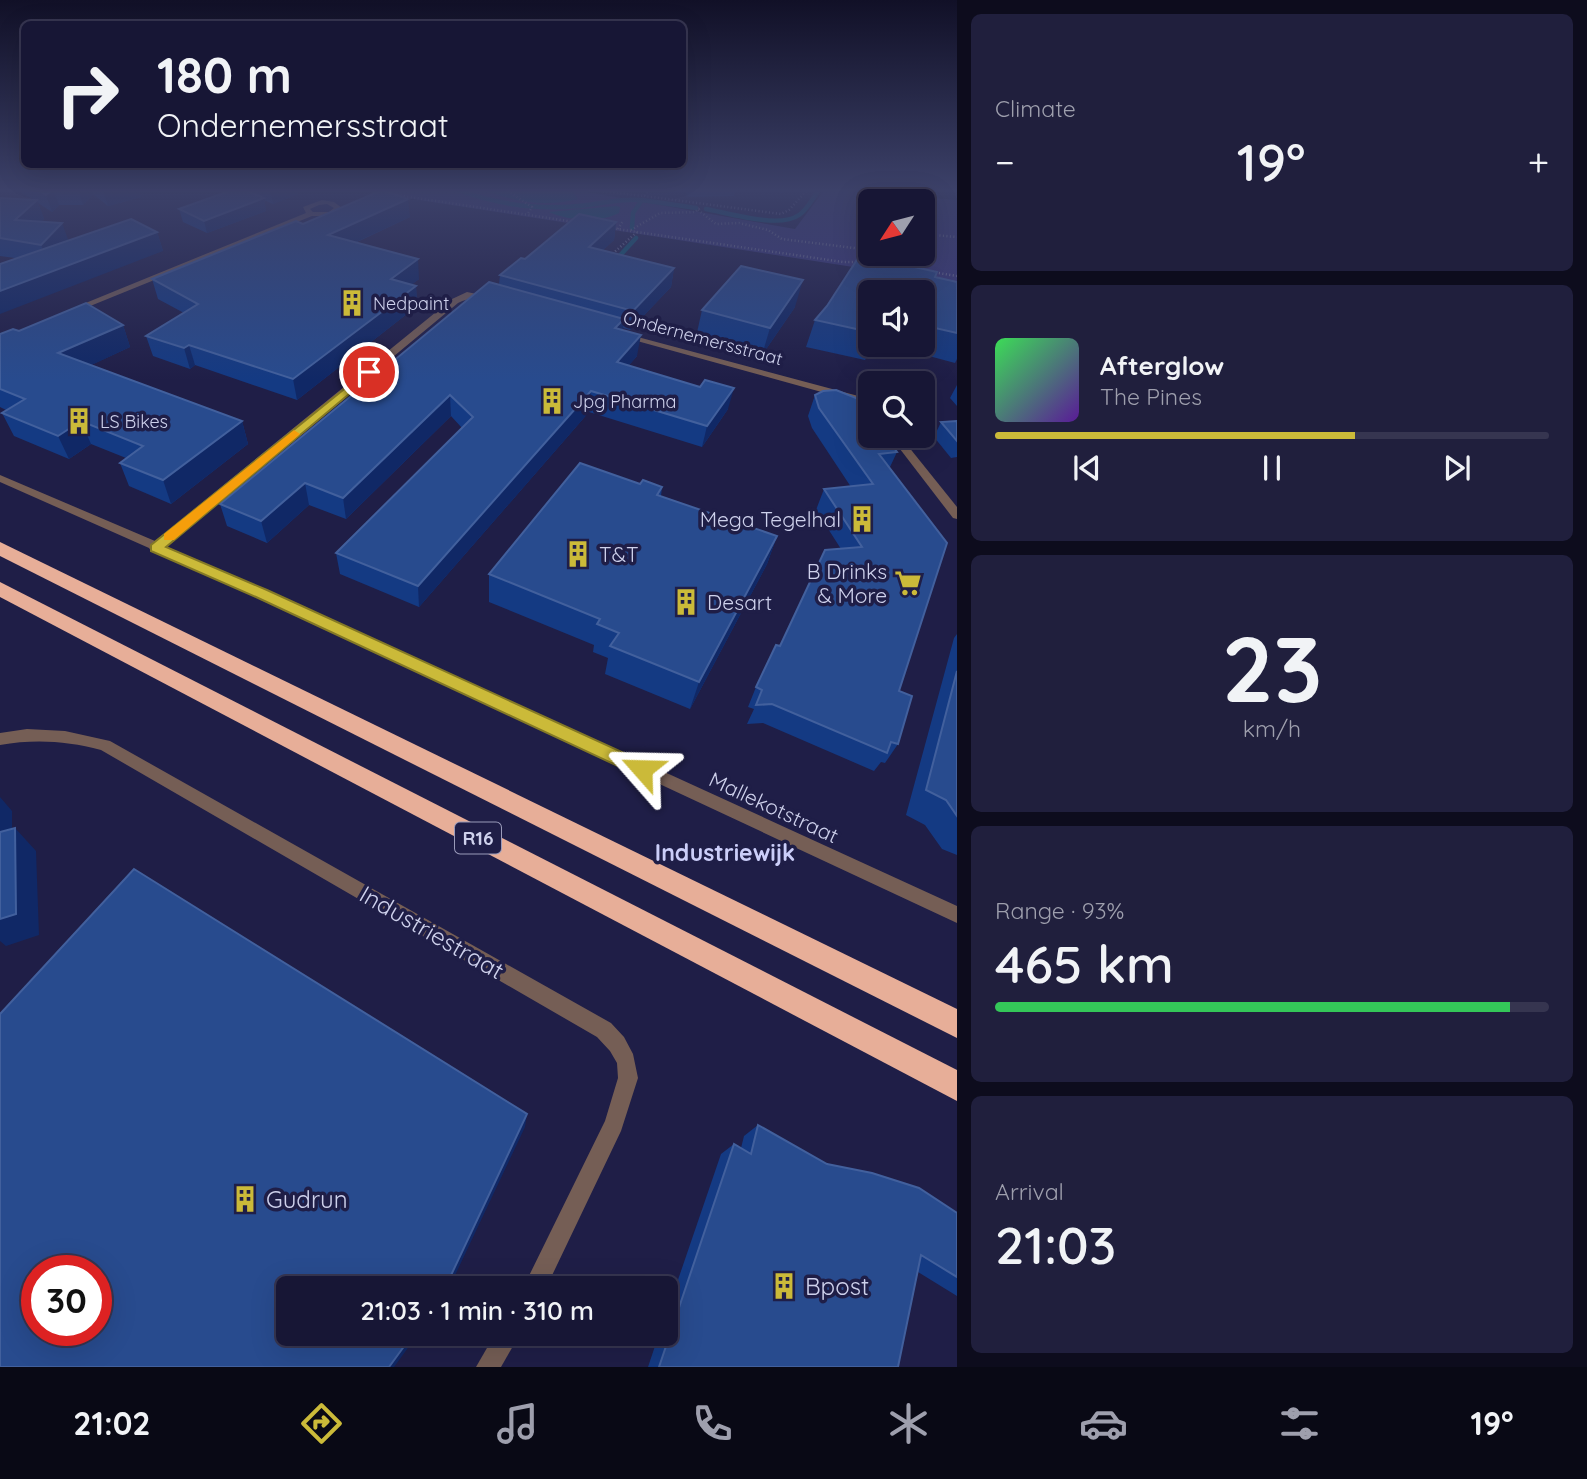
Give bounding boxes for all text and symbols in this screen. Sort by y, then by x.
text: 180 m [157,44,292,105]
icon: right [42,49,133,140]
text: Climate [995,94,1076,123]
text: Ondernemersstraat [157,105,449,145]
text: 19° [1237,129,1306,194]
text: − [995,138,1015,186]
text: + [1528,138,1549,186]
north arrow [858,189,934,266]
map controls [858,189,935,448]
button: sound [858,280,935,357]
building icon: Nedpaint [337,288,367,318]
place label: Nedpaint [373,292,449,315]
street label: Ondernemersstraat [621,306,785,370]
pin [339,342,399,402]
text: Afterglow [1100,349,1224,382]
icon: arrive [350,353,388,391]
button: search [858,371,935,448]
text: The Pines [1100,382,1202,411]
building icon: Jpg Pharma [537,386,567,416]
place label: Jpg Pharma [573,390,676,413]
building icon: LS Bikes [64,406,94,436]
place label: LS Bikes [100,410,168,433]
icon: previous [1068,449,1106,487]
icon: pause [1253,449,1291,487]
icon: next [1438,449,1476,487]
building icon: Mega Tegelhal [847,504,877,534]
place label: Mega Tegelhal [700,506,841,532]
building icon: T&T [563,539,593,569]
place label: T&T [599,541,639,567]
place label: B Drinks & More [807,558,887,608]
supermarket icon: B Drinks & More [893,568,923,598]
building icon: Desart [671,587,701,617]
place label: Desart [707,589,772,615]
text: 23 [1222,611,1322,725]
text: km/h [1243,714,1301,743]
position arrow [605,732,679,806]
street label: Mallekotstraat [705,766,843,848]
road number: R16 [455,822,501,853]
district label: Industriewijk [655,838,795,867]
street label: Industriestraat [355,879,509,985]
text: Range · 93% [995,896,1124,925]
text: 465 km [995,931,1174,996]
text: Arrival [995,1177,1064,1206]
building icon: Gudrun [230,1184,260,1214]
place label: Gudrun [266,1184,348,1214]
text: 21:03 [995,1212,1116,1277]
speed limit sign: 30 [21,1255,112,1346]
building icon: Bpost [769,1271,799,1301]
place label: Bpost [805,1271,869,1301]
text: 21:03 · 1 min · 310 m [360,1294,594,1327]
icon: directions [297,1399,346,1448]
icon: music [493,1399,542,1448]
icon: phone [688,1399,737,1448]
icon: climate [884,1399,933,1448]
icon: car [1079,1399,1128,1448]
icon: filters [1275,1399,1324,1448]
text: 21:02 [73,1403,151,1443]
text: 19° [1470,1403,1514,1443]

